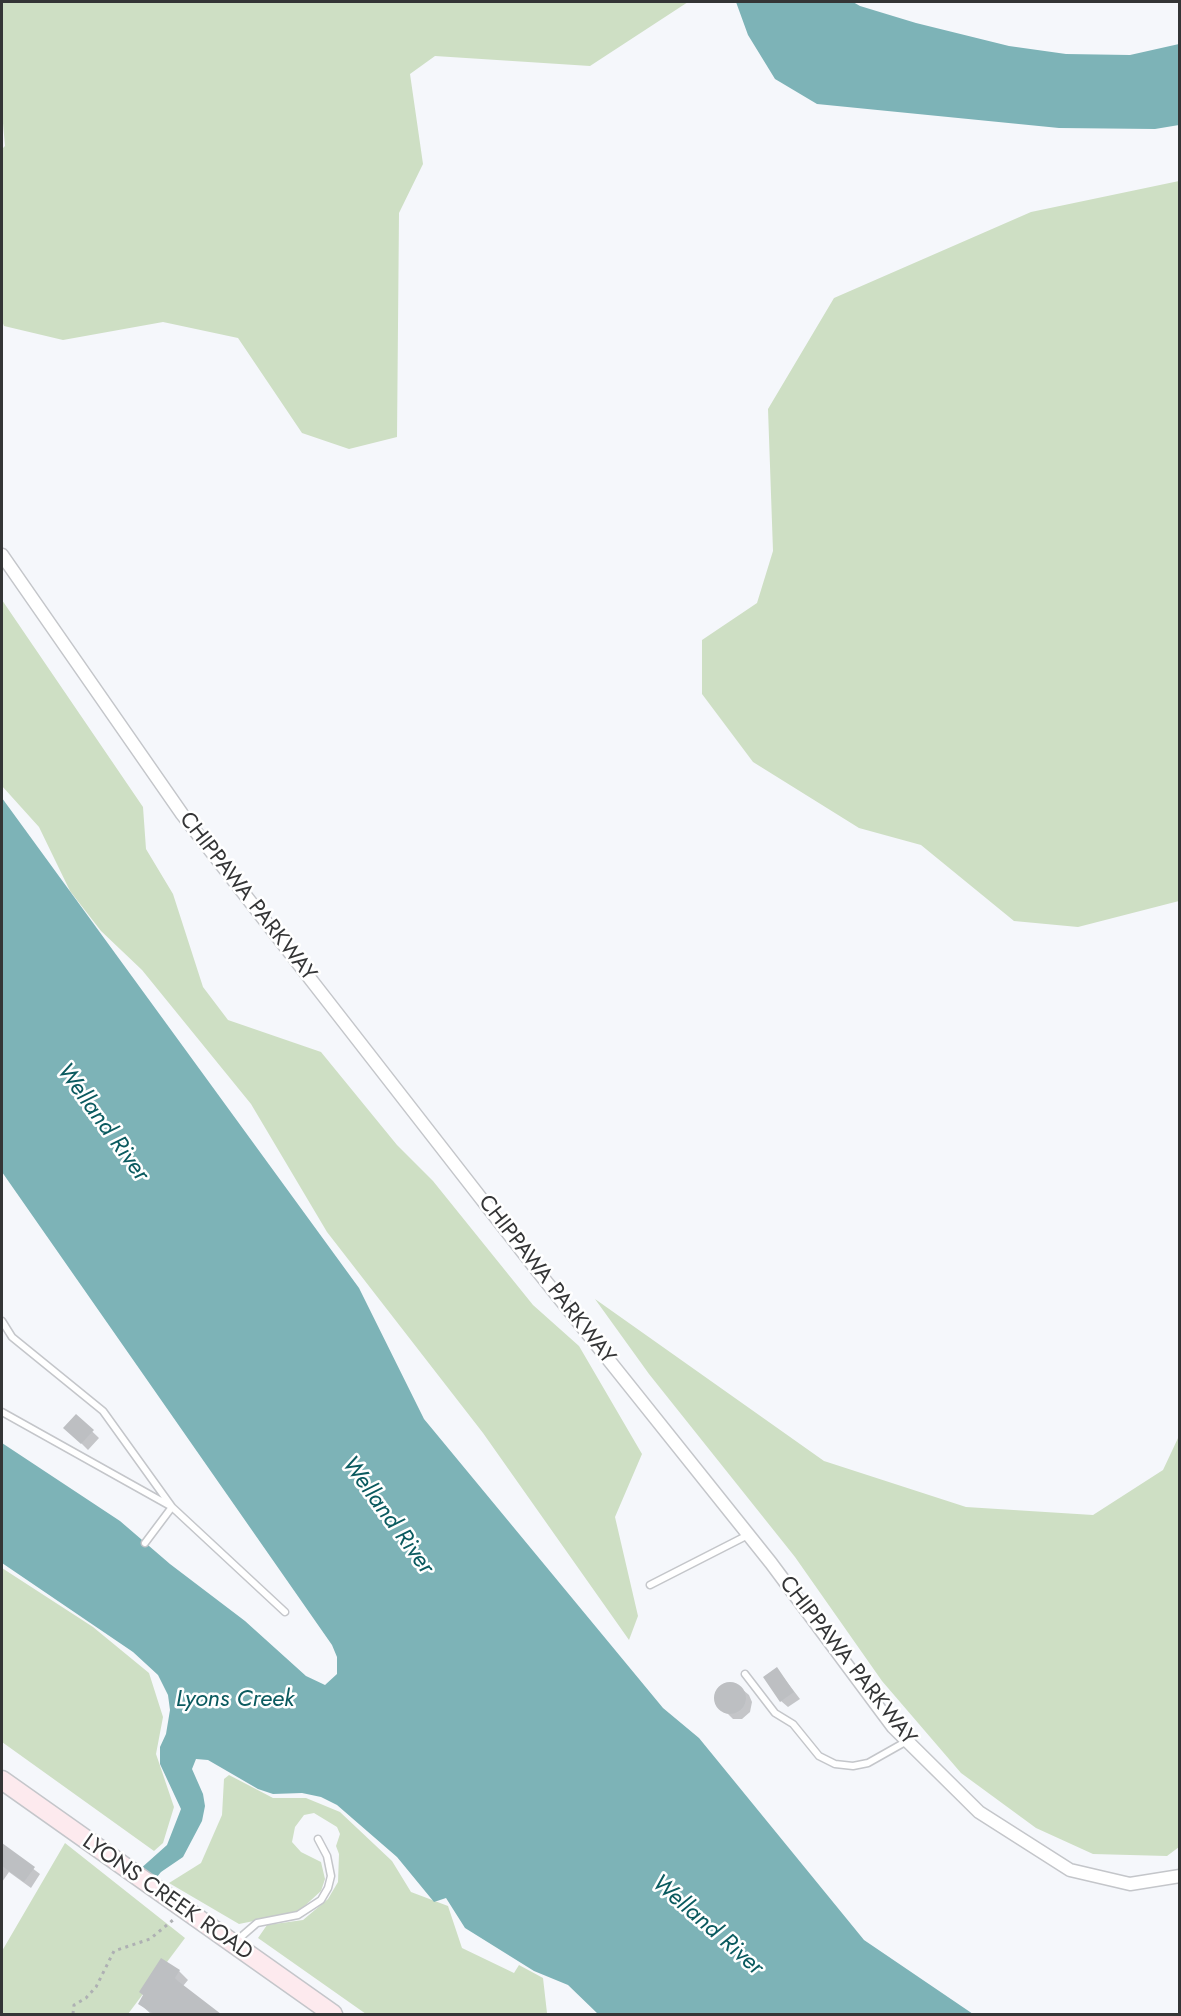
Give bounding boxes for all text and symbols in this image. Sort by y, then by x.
street label: CHIPPAWA PARKWAY [173,807,321,987]
water label: Welland River [50,1058,154,1188]
street label: CHIPPAWA PARKWAY [472,1190,620,1370]
water label: Welland River [335,1451,439,1581]
street label: CHIPPAWA PARKWAY [773,1571,921,1751]
water label: Lyons Creek [176,1686,294,1714]
street label: LYONS CREEK ROAD [77,1829,257,1967]
water label: Welland River [645,1870,769,1982]

